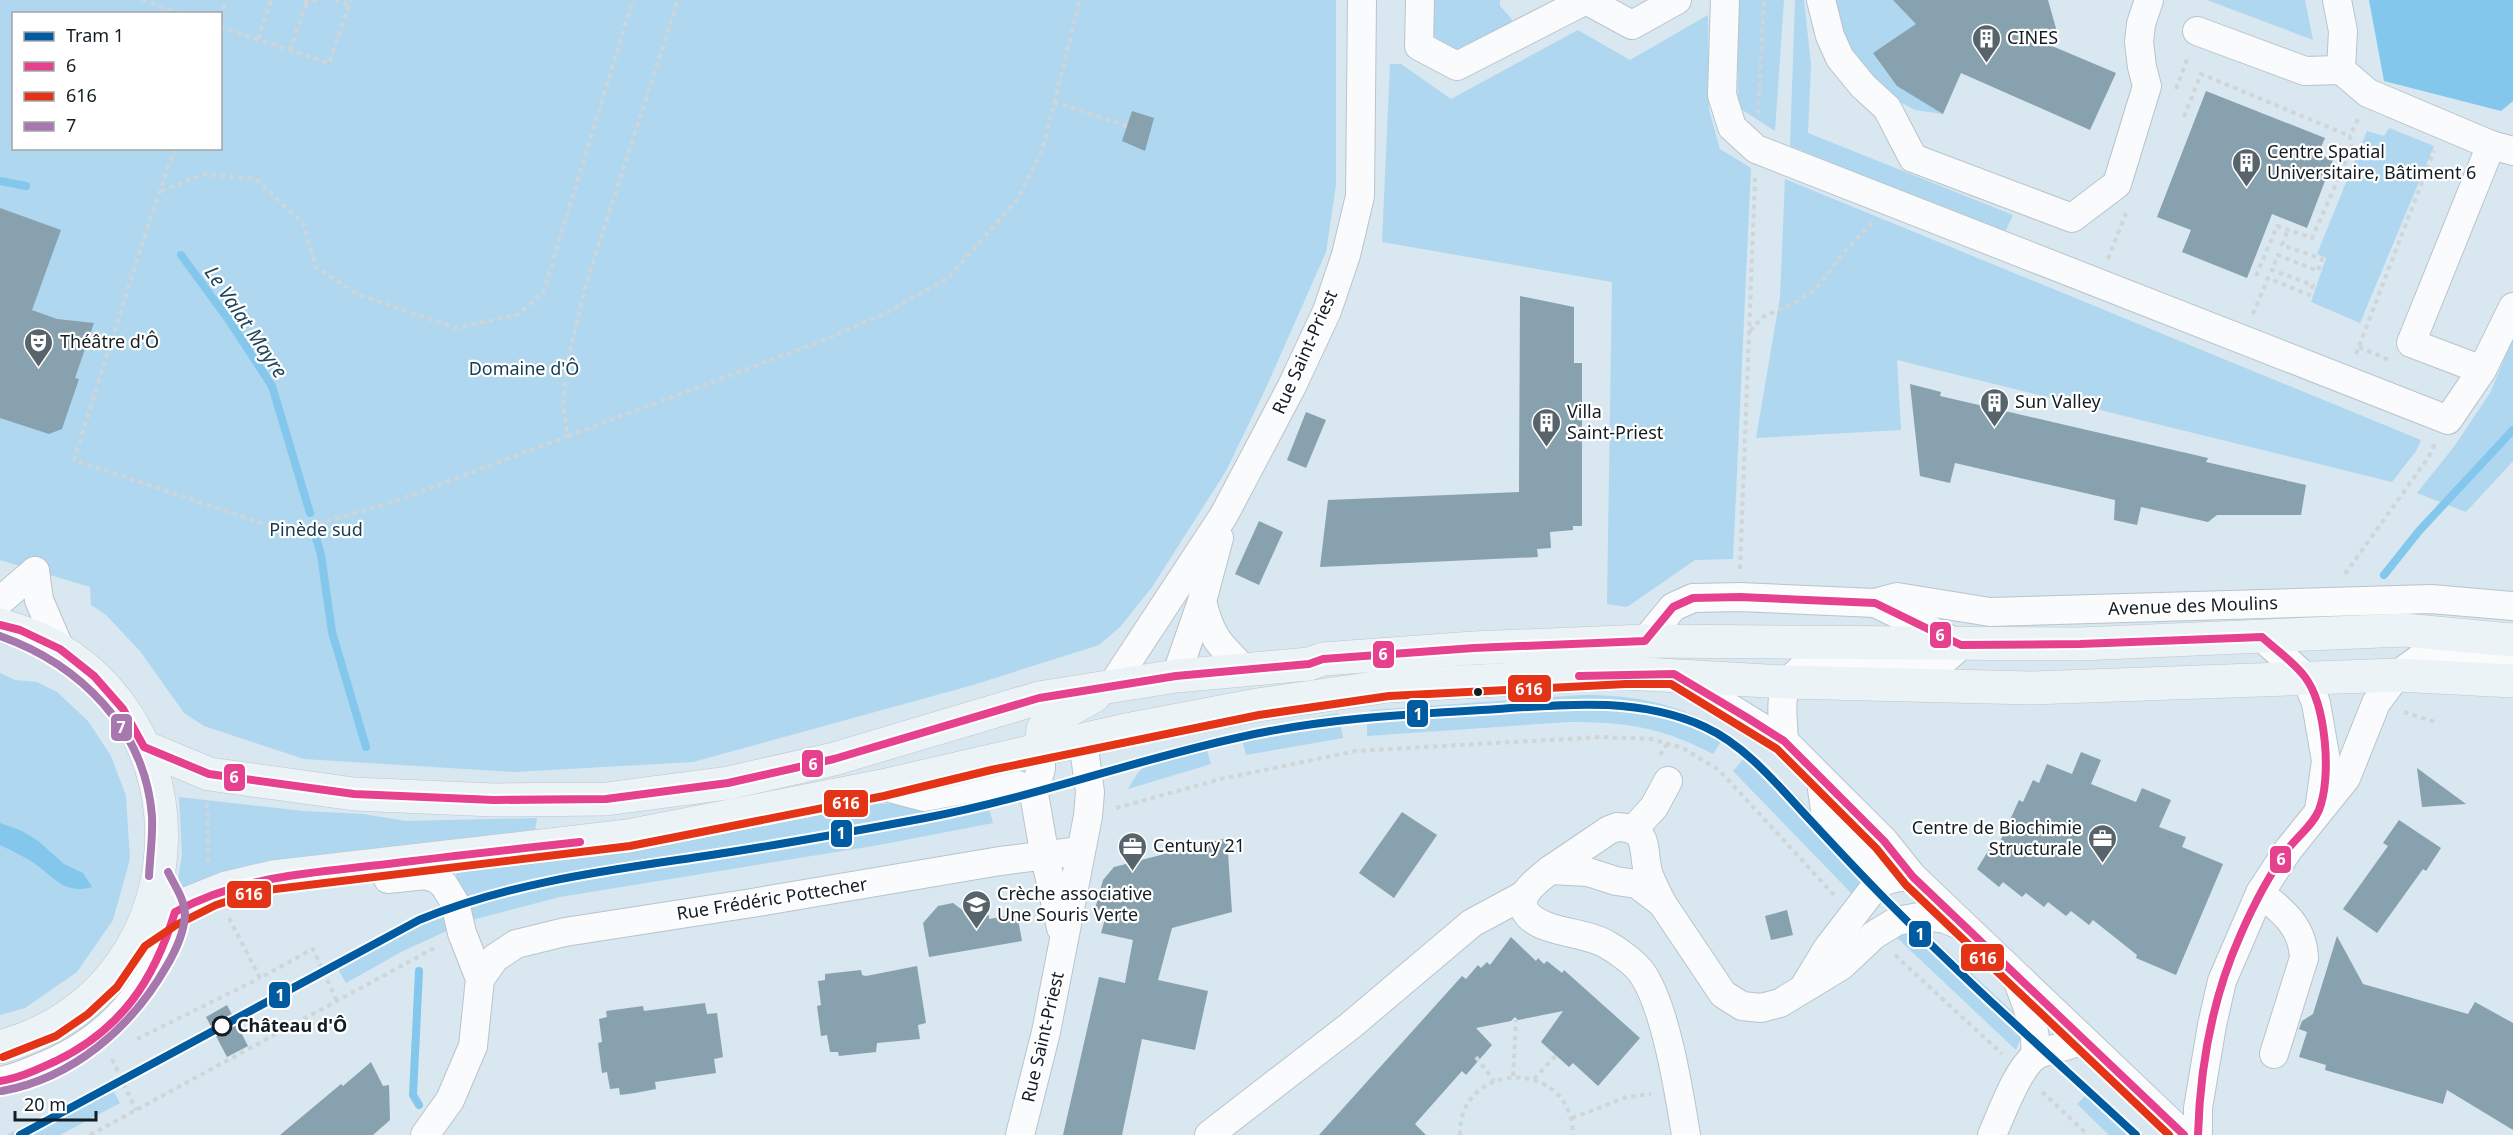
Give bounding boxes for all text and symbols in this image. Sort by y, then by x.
legend [12,12,222,150]
building icon: CINES [1970,22,2002,64]
text: Tram 1 [66,23,124,47]
place label: CINES [2007,25,2058,49]
text: 6 [66,53,76,77]
text: 616 [66,83,97,107]
text: 7 [66,113,76,137]
place label: Centre Spatial Universitaire, Bâtiment 6 [2267,139,2476,184]
building icon: Centre Spatial Universitaire, Bâtiment 6 [2230,146,2262,188]
water label: Le Valat Mayre [199,260,294,383]
street label: Rue Saint-Priest [1266,285,1342,417]
theatre icon: Théâtre d'Ô [23,326,55,368]
place label: Théâtre d'Ô [60,329,159,353]
park label: Domaine d'Ô [469,356,579,380]
building icon: Sun Valley [1978,386,2010,428]
place label: Sun Valley [2015,389,2101,413]
place label: Villa Saint-Priest [1567,399,1664,444]
building icon: Villa Saint-Priest [1530,406,1562,448]
park label: Pinède sud [269,517,363,541]
street label: Avenue des Moulins [2108,590,2278,620]
line badge: 6 [1929,621,1952,649]
text: 6 [1935,624,1945,646]
line badge: 6 [1372,640,1395,669]
text: 6 [1378,643,1388,665]
line badge: 616 [1507,674,1552,703]
text: 616 [1515,678,1543,700]
unlabelled marker [1472,686,1484,698]
line badge: 1 [1406,699,1429,728]
text: 1 [1413,703,1423,725]
line badge: 7 [110,713,133,742]
text: 7 [116,716,126,738]
line badge: 6 [801,749,824,778]
text: 6 [808,753,818,775]
line badge: 6 [223,763,246,792]
text: 6 [229,766,239,788]
line badge: 616 [823,789,869,818]
text: 616 [832,792,860,814]
place label: Centre de Biochimie Structurale [1912,815,2082,860]
line badge: 1 [830,819,853,848]
text: 1 [836,822,846,844]
office icon: Centre de Biochimie Structurale [2087,822,2119,864]
office icon: Century 21 [1116,830,1148,872]
place label: Century 21 [1153,833,1245,857]
line badge: 6 [2269,845,2292,874]
text: 6 [2276,848,2286,870]
street label: Rue Frédéric Pottecher [675,871,869,925]
line badge: 616 [226,880,272,909]
place label: Crèche associative Une Souris Verte [997,881,1152,926]
text: 616 [235,883,263,905]
school or university icon: Crèche associative Une Souris Verte [960,888,992,930]
line badge: 1 [1908,920,1932,948]
text: 1 [1915,923,1925,945]
line badge: 616 [1960,943,2005,972]
text: 616 [1969,947,1997,969]
street label: Rue Saint-Priest [1015,969,1069,1104]
line badge: 1 [268,981,291,1009]
text: 1 [275,984,285,1006]
place label: Château d'Ô [237,1013,347,1037]
marker: Château d'Ô [212,1016,232,1036]
scale bar [15,1084,96,1122]
text: 20 m [24,1092,66,1116]

